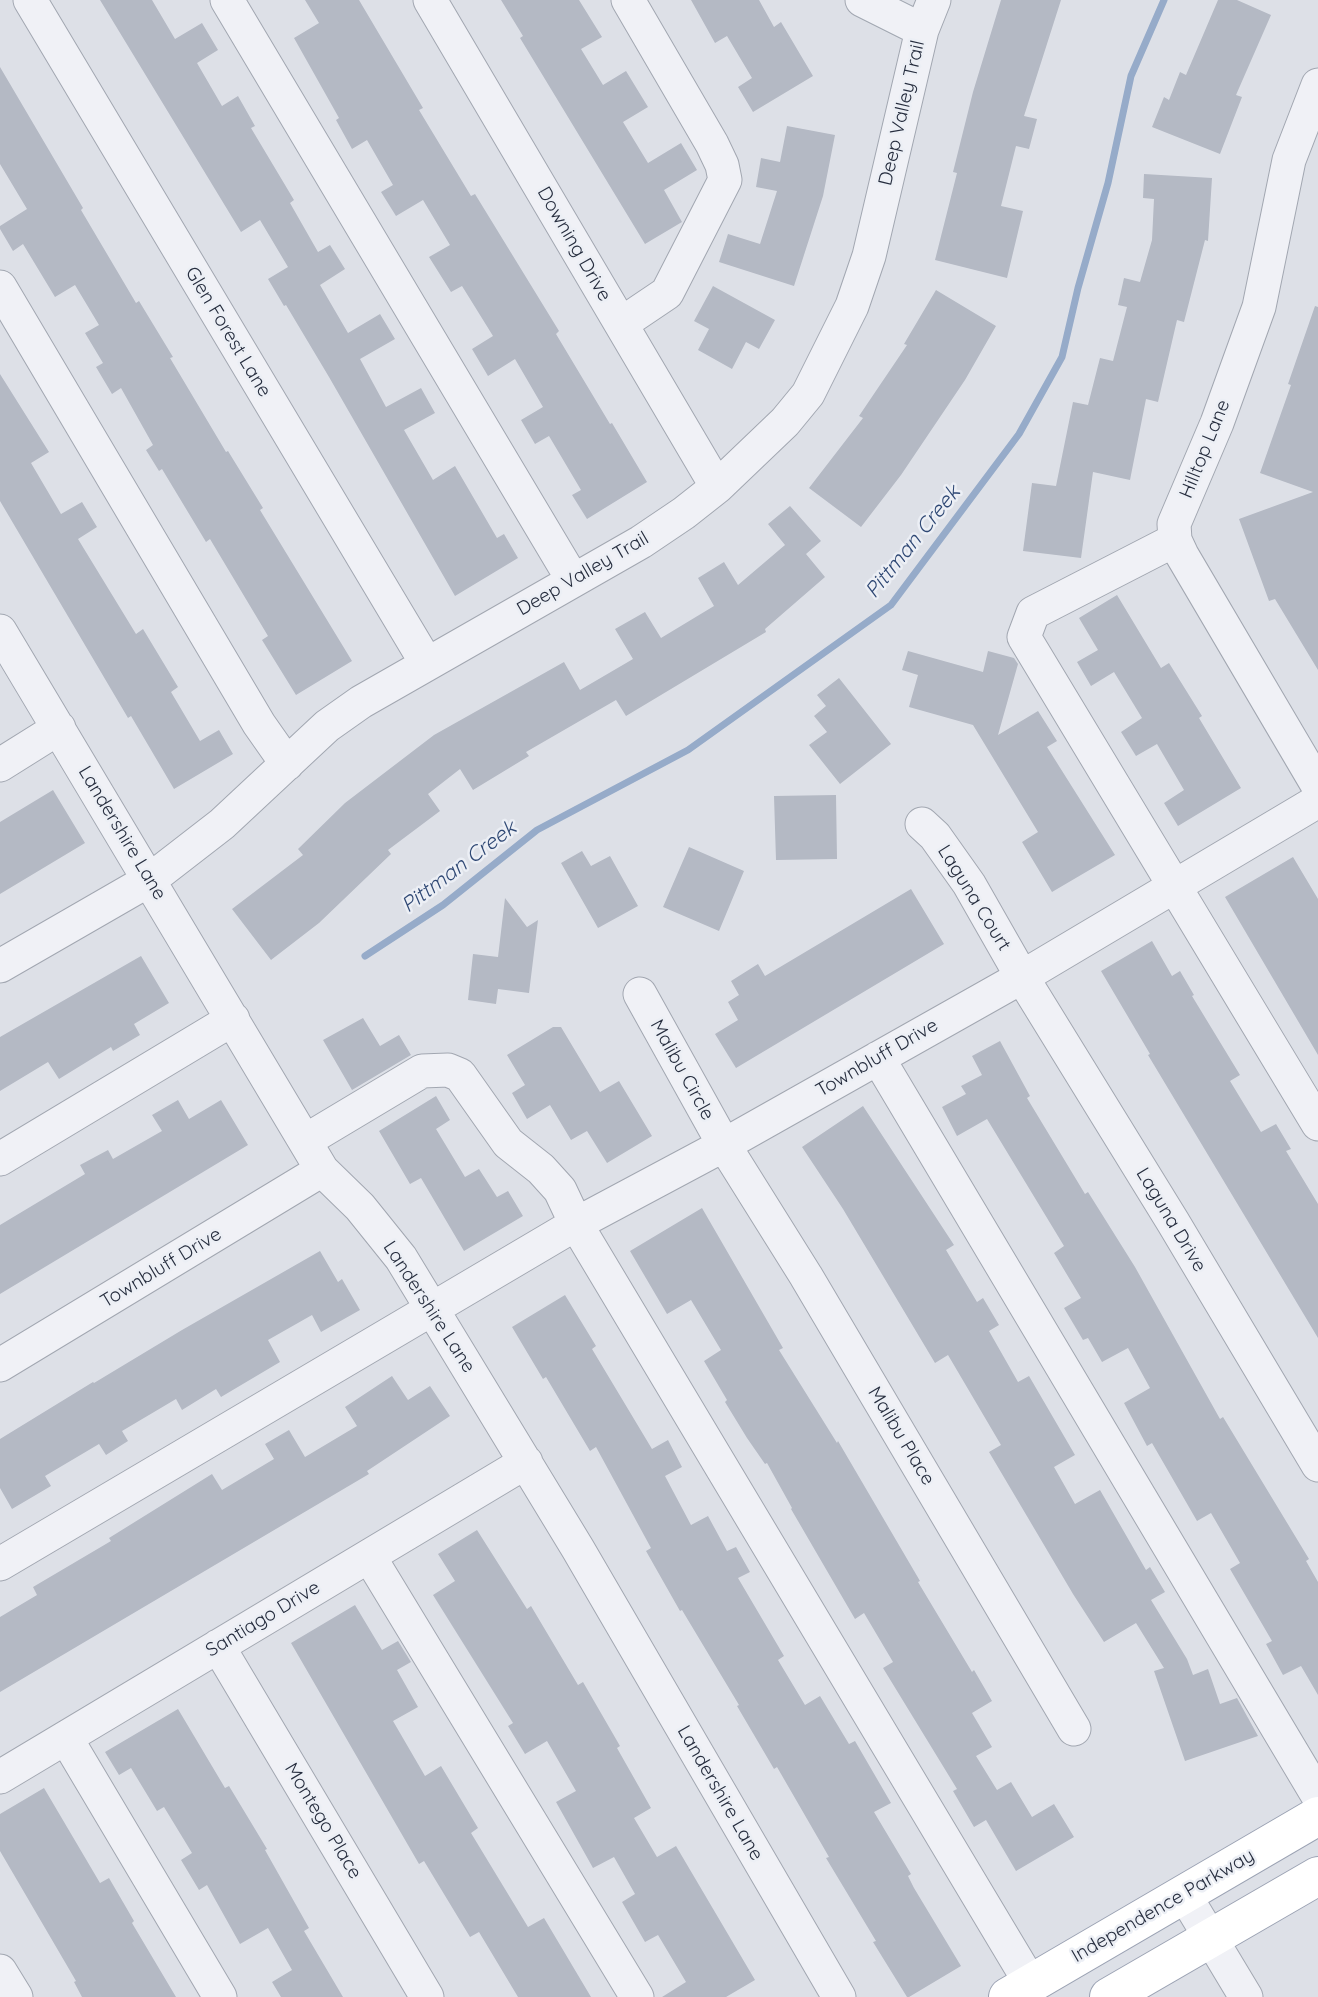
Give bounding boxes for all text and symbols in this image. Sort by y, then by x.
street label: Deep Valley Trail [874,38,930,188]
street label: Downing Drive [532,183,616,305]
street label: Glen Forest Lane [180,263,276,401]
street label: Hilltop Lane [1175,396,1235,502]
water label: Pittman Creek [860,481,966,603]
street label: Deep Valley Trail [513,527,653,621]
street label: Landershire Lane [73,762,171,904]
water label: Pittman Creek [397,816,521,918]
street label: Laguna Court [932,841,1016,955]
street label: Townbluff Drive [812,1014,942,1102]
street label: Malibu Circle [645,1016,719,1124]
street label: Laguna Drive [1131,1164,1211,1276]
street label: Townbluff Drive [96,1223,226,1313]
street label: Landershire Lane [378,1237,480,1377]
street label: Malibu Place [863,1383,939,1489]
street label: Santiago Drive [202,1576,324,1662]
street label: Landershire Lane [672,1721,768,1865]
street label: Montego Place [279,1759,367,1883]
street label: Independence Parkway [1068,1844,1258,1968]

